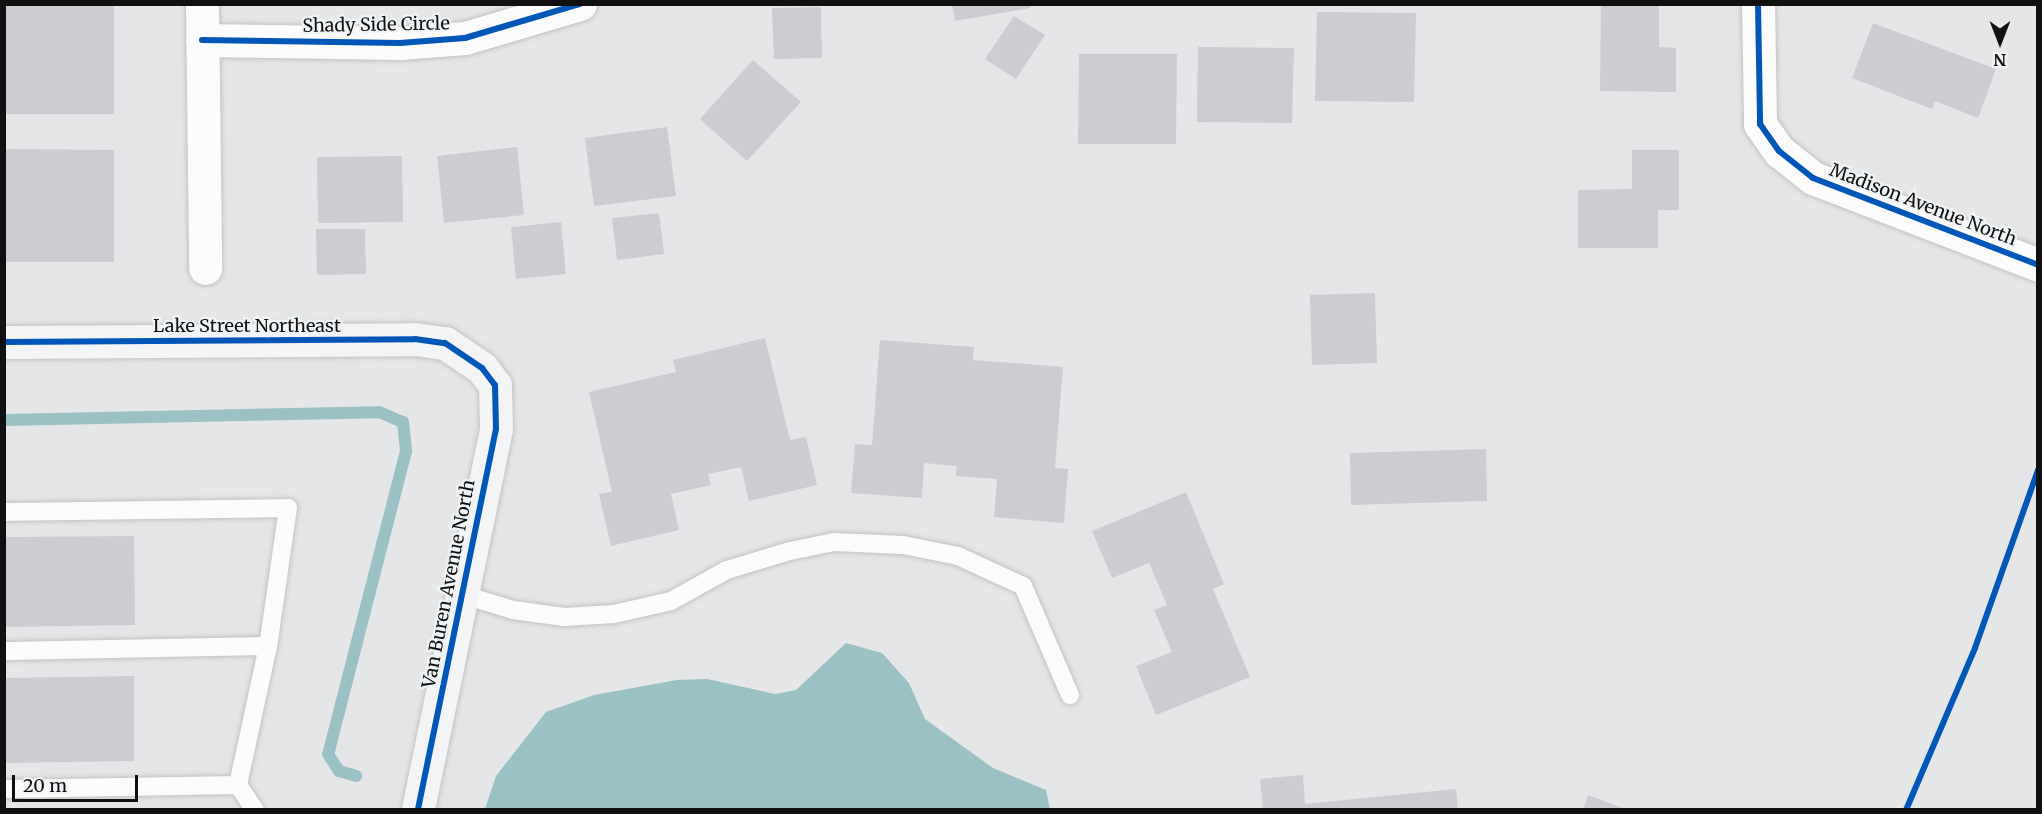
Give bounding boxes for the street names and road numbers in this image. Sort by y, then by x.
street label: Shady Side Circle [302,13,450,37]
street label: Madison Avenue North [1827,159,2019,251]
street label: Lake Street Northeast [153,315,341,337]
street label: Van Buren Avenue North [418,478,480,690]

